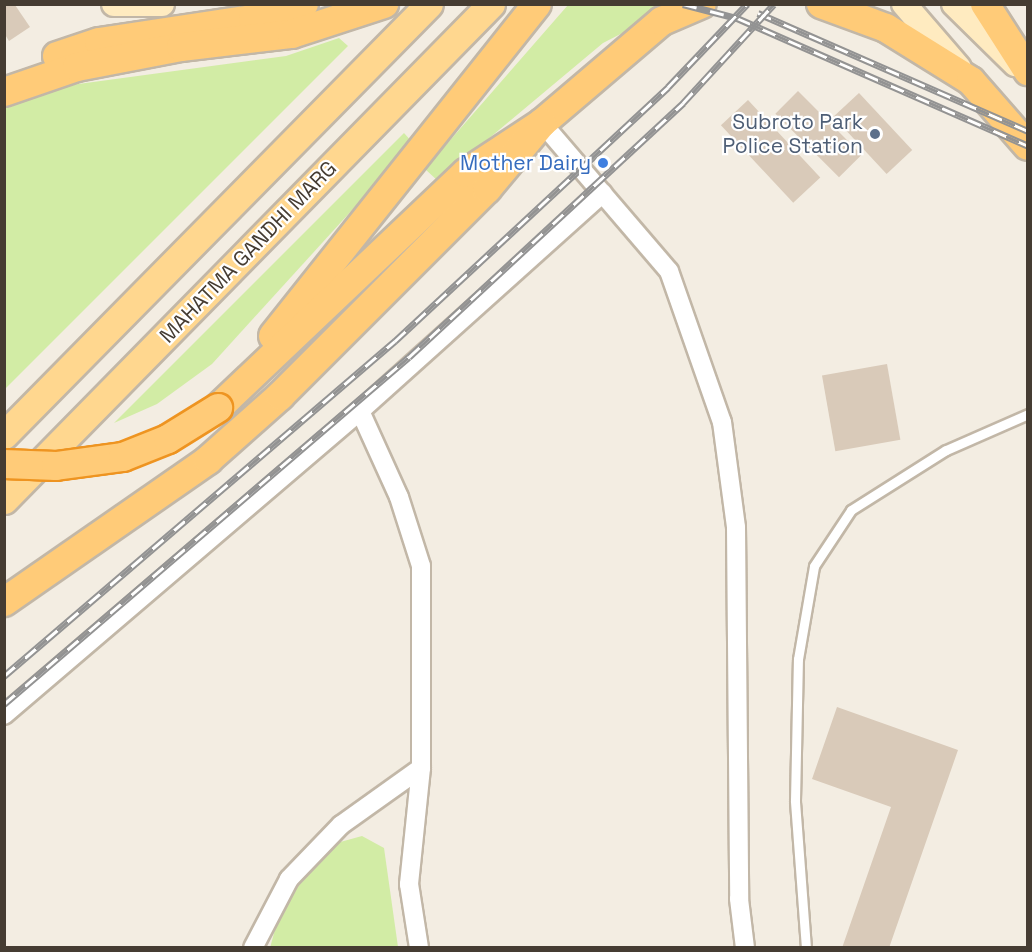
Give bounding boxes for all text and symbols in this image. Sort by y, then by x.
place label: Subroto Park Police Station [723,109,863,159]
marker: Subroto Park Police Station [868,127,882,141]
place label: Mother Dairy [460,150,591,176]
street label: MAHATMA GANDHI MARG [154,156,342,348]
marker: Mother Dairy [596,156,610,170]

